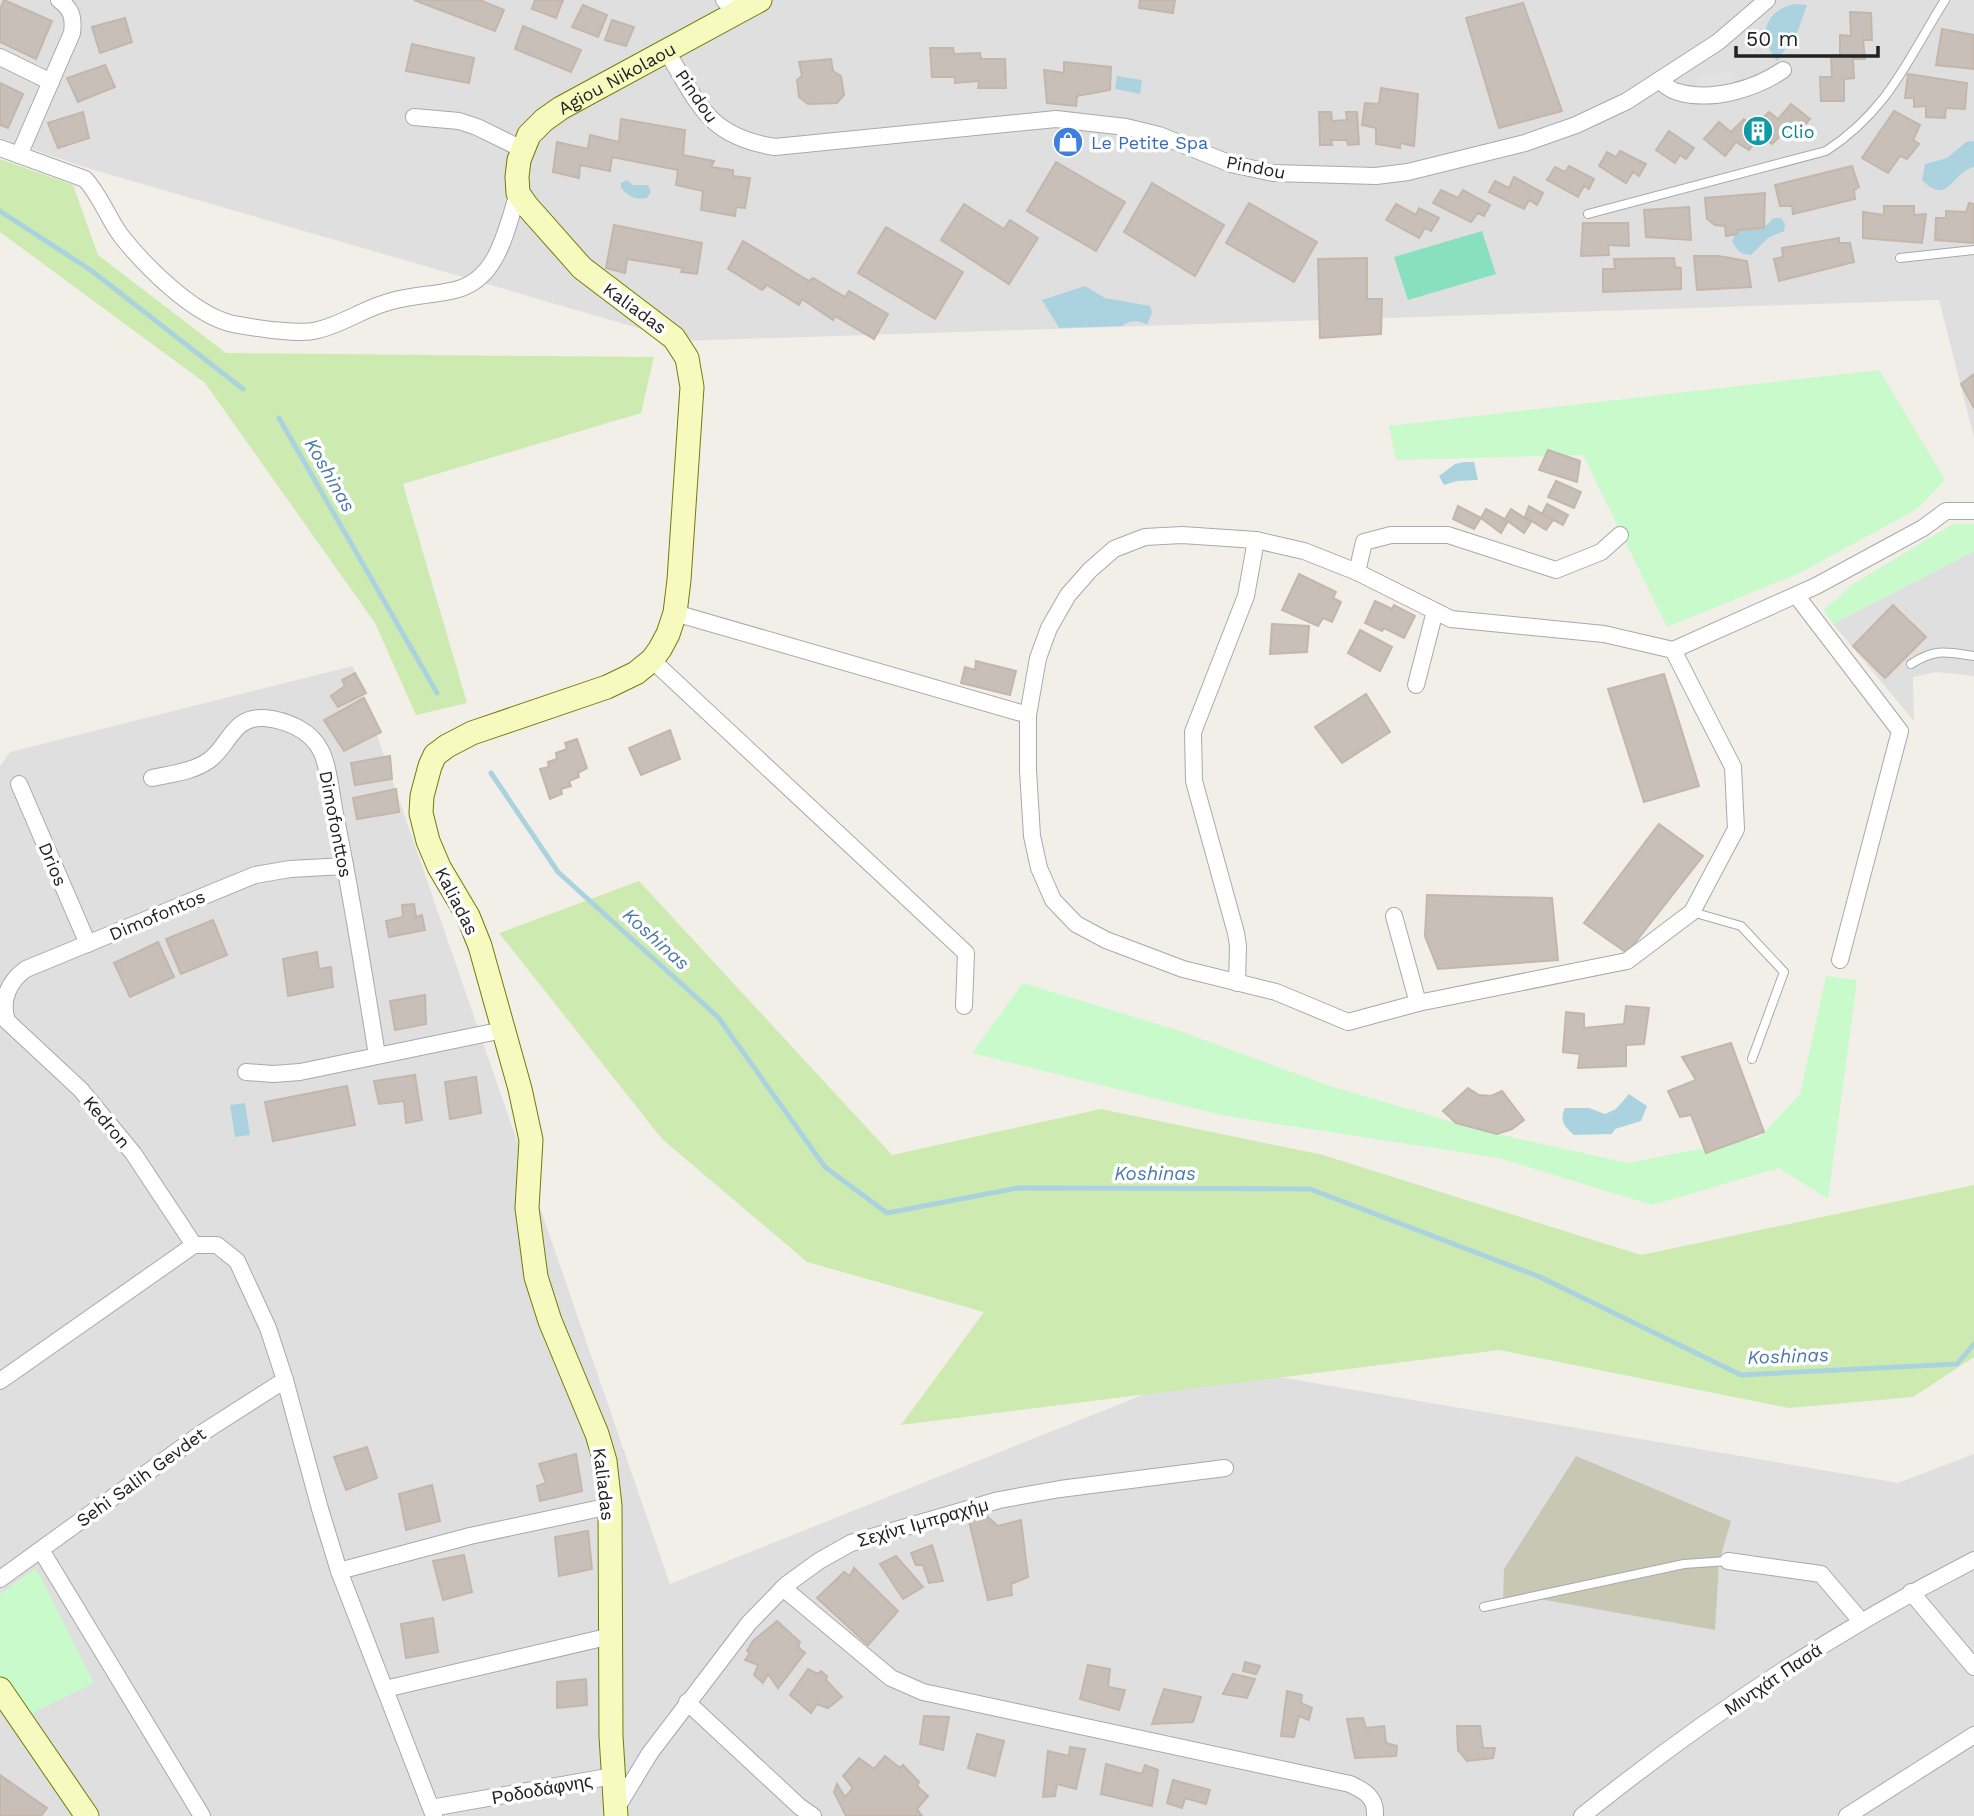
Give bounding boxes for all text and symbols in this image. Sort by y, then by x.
scale bar [1736,14,1878,58]
text: 50 m [1746,26,1798,51]
street label: Agiou Nikolaou [554,37,679,118]
street label: Pindou [671,65,723,127]
building icon: Clio [1741,114,1775,148]
place label: Clio [1781,121,1814,142]
shop icon: Le Petite Spa [1051,125,1085,159]
place label: Le Petite Spa [1091,132,1208,153]
street label: Pindou [1224,151,1288,183]
street label: Kaliadas [599,278,671,338]
water label: Koshinas [300,434,360,516]
street label: Dimofonttos [315,769,357,879]
street label: Drios [34,839,72,889]
street label: Kaliadas [431,864,483,938]
street label: Dimofontos [106,885,208,945]
water label: Koshinas [618,903,694,975]
street label: Kedron [79,1092,135,1152]
water label: Koshinas [1114,1162,1196,1185]
water label: Koshinas [1747,1343,1829,1369]
street label: Sehi Salih Gevdet [72,1423,210,1531]
street label: Kaliadas [589,1446,619,1522]
street label: Σεχίντ Ιμπραχήμ [855,1493,991,1551]
street label: Μιντχάτ Πασά [1720,1639,1826,1719]
street label: Ροδοδάφνης [490,1770,594,1808]

